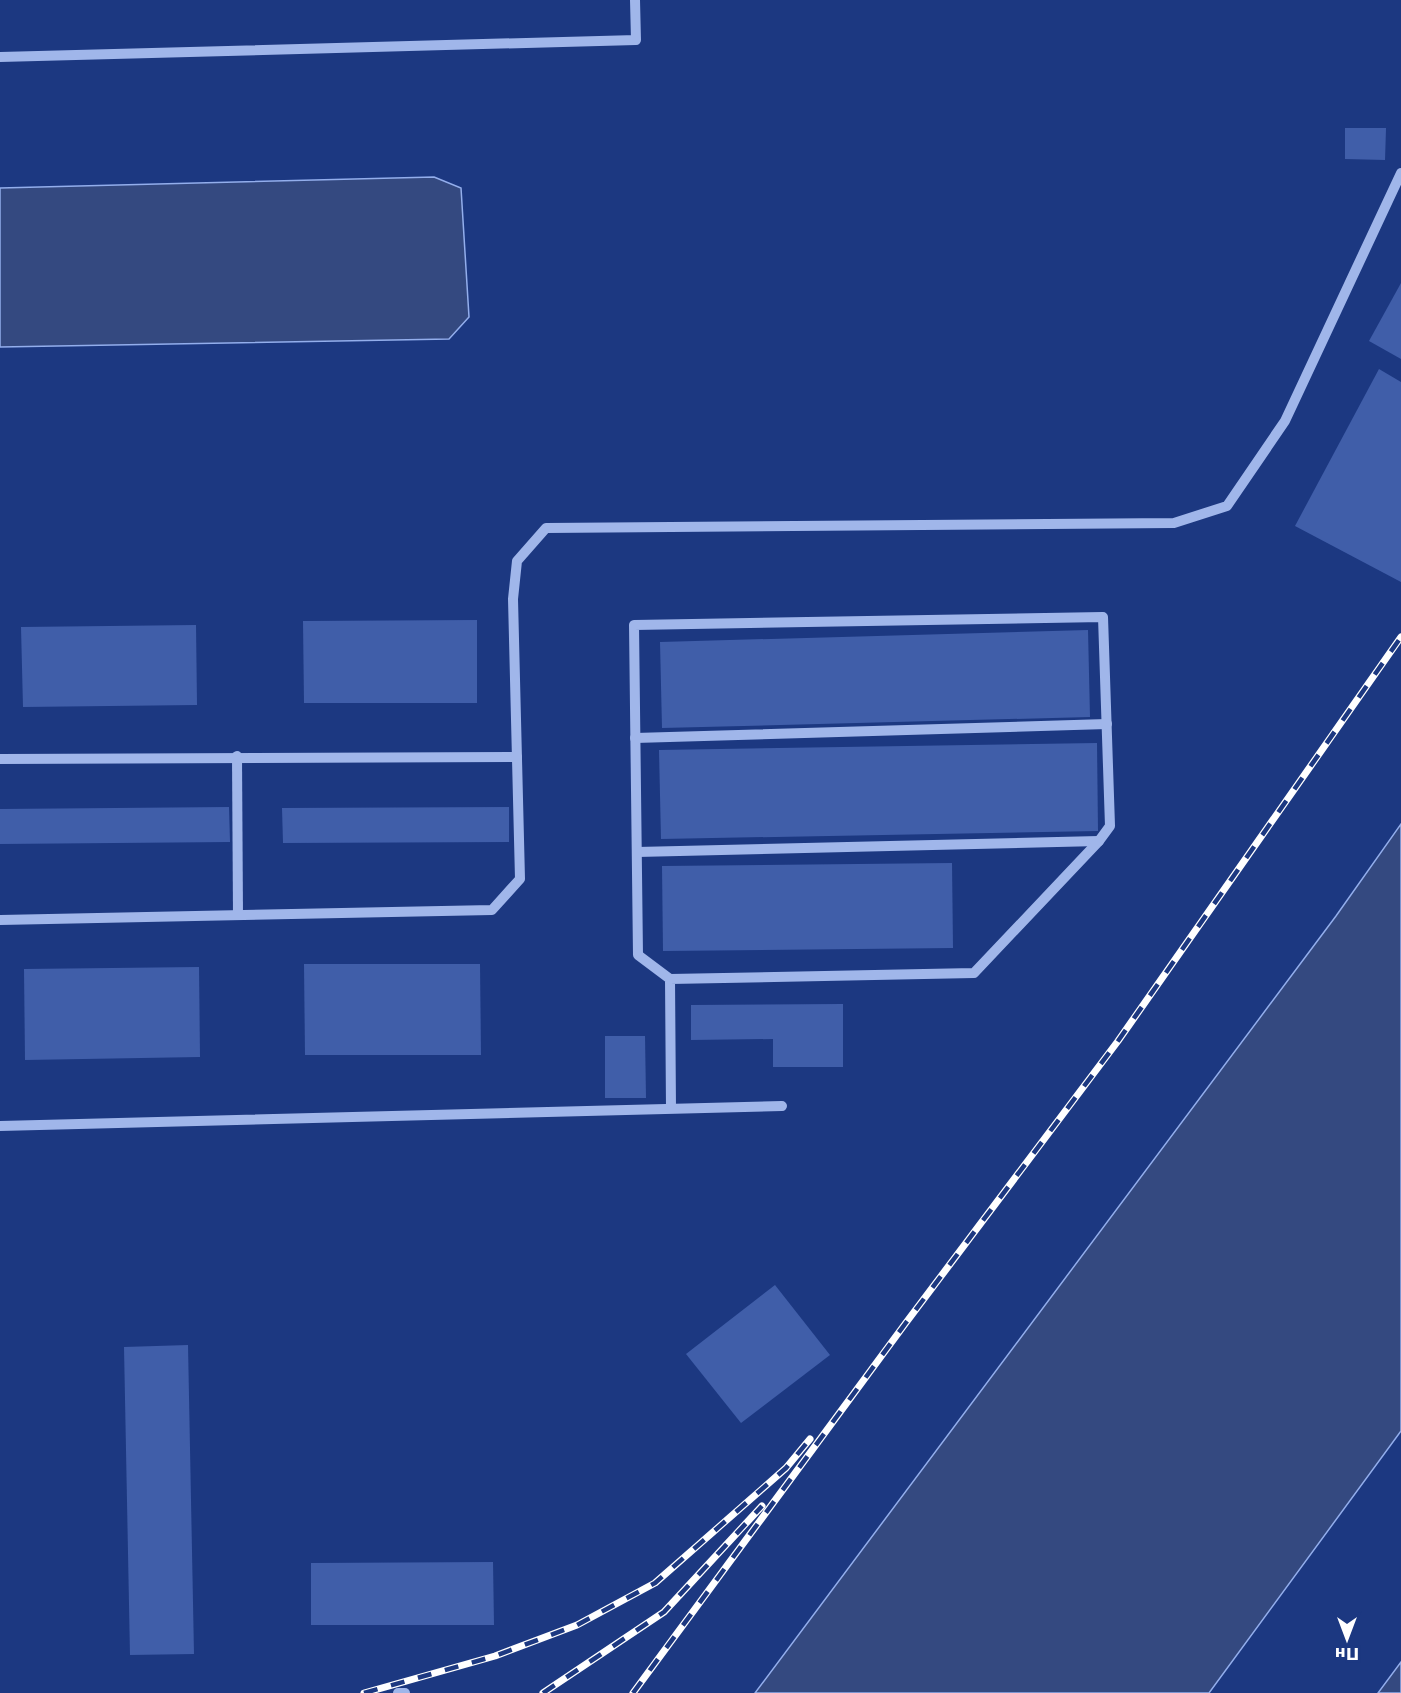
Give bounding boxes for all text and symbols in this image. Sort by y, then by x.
north arrow [1317,1609,1377,1669]
text: Пн [1335,1644,1359,1663]

